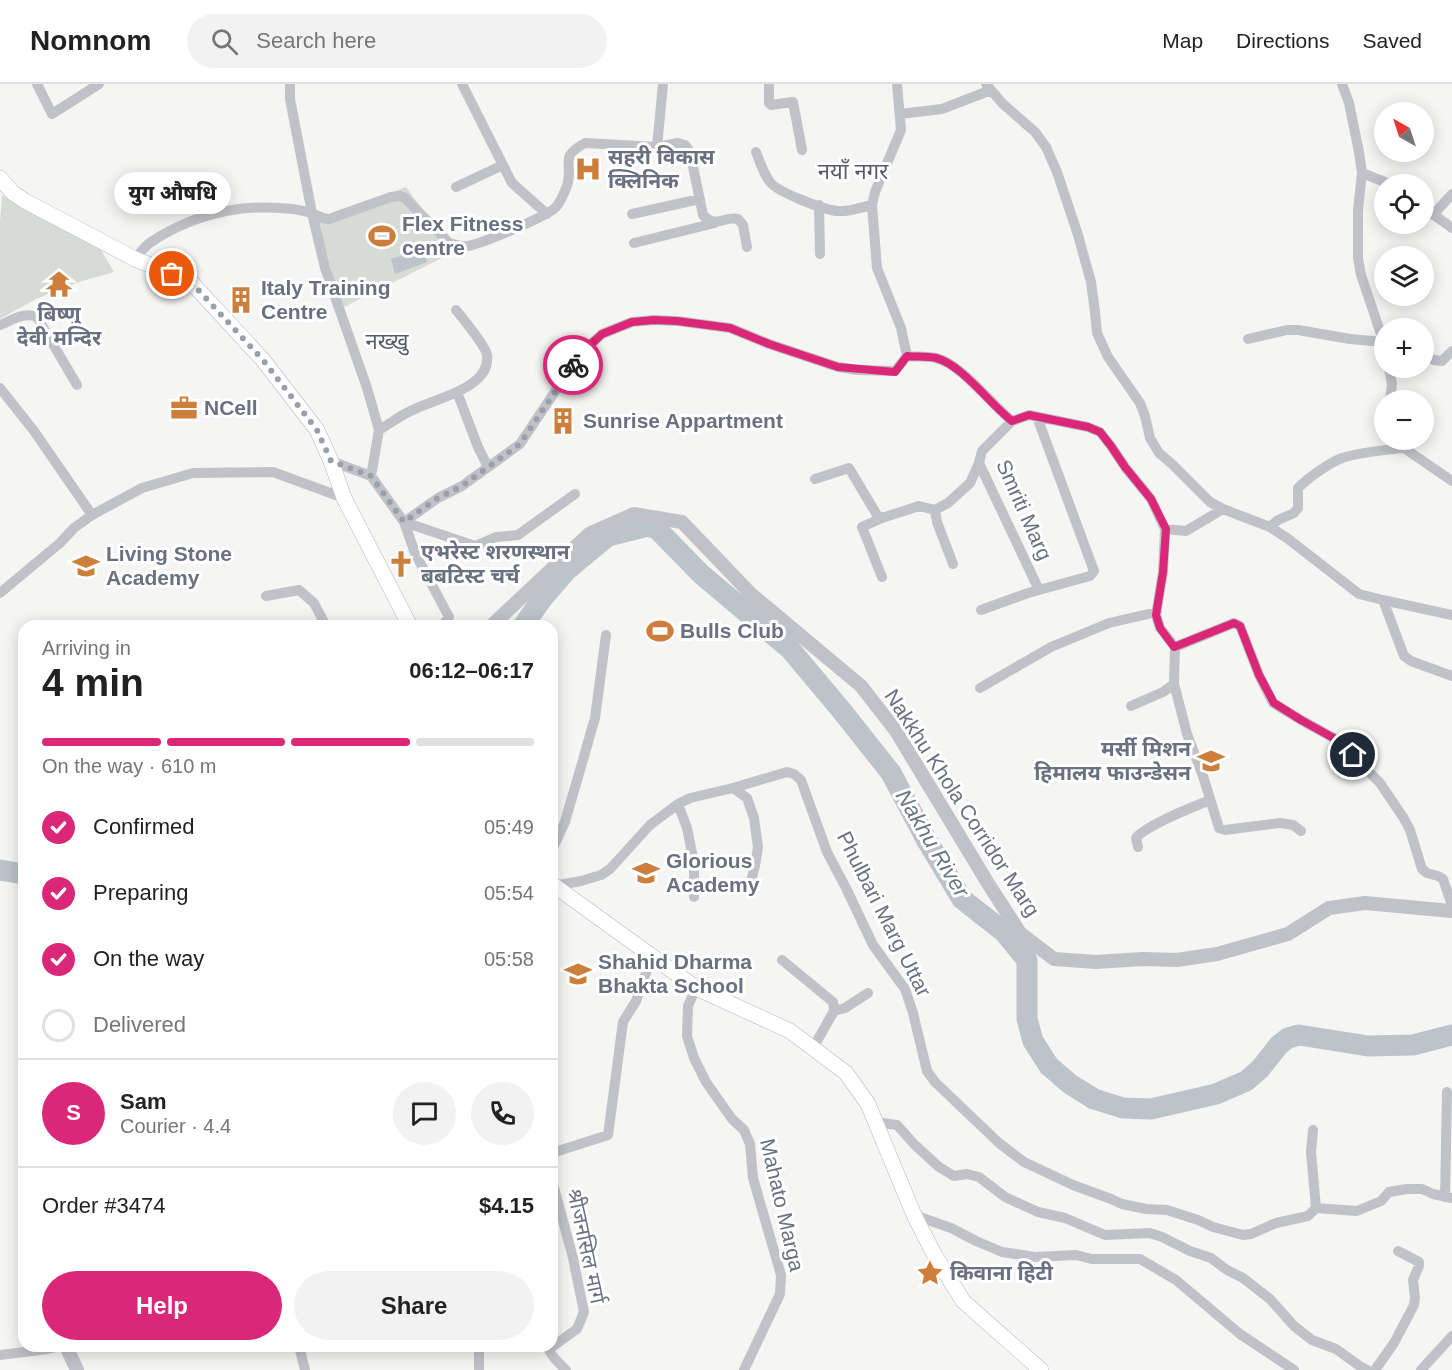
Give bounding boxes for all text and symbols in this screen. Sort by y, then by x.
search box [187,14,607,68]
text: Nomnom [30,25,151,56]
icon: search [208,25,241,58]
text: Search here [256,28,376,53]
text: Map [1162,29,1203,52]
text: Directions [1236,29,1329,52]
text: Saved [1362,29,1422,52]
north arrow [1374,102,1434,162]
map controls [1374,102,1434,450]
place label: सहरी विकास क्लिनिक [608,145,715,192]
hospital icon: सहरी विकास क्लिनिक [573,154,603,184]
district label: नयाँ नगर [818,158,889,184]
callout: युग औषधि [114,172,231,214]
button: locate [1374,174,1434,234]
text: युग औषधि [128,182,217,204]
place label: Flex Fitness centre [402,212,523,259]
sports icon: Flex Fitness centre [367,221,397,251]
button: layers [1374,246,1434,306]
pin [146,248,197,299]
icon: bag [155,257,188,290]
temple icon: बिष्णु देवी मन्दिर [44,269,74,299]
place label: Italy Training Centre [261,276,391,323]
building icon: Italy Training Centre [226,285,256,315]
place label: बिष्णु देवी मन्दिर [17,302,102,349]
button: + [1374,318,1434,378]
district label: नख्खु [366,329,409,356]
courier [543,335,603,395]
icon: bike [557,349,590,382]
button: − [1374,390,1434,450]
office icon: NCell [169,393,199,423]
place label: NCell [204,396,258,419]
building icon: Sunrise Appartment [548,406,578,436]
place label: Sunrise Appartment [583,409,783,432]
street label: Smriti Marg [992,456,1057,564]
place label: एभरेस्ट शरणस्थान बबटिस्ट चर्च [421,540,571,587]
place label: Living Stone Academy [106,542,232,589]
church icon: एभरेस्ट शरणस्थान बबटिस्ट चर्च [386,549,416,579]
school or university icon: Living Stone Academy [71,551,101,581]
sports icon: Bulls Club [645,616,675,646]
place label: Bulls Club [680,619,784,642]
text: Arriving in [42,637,131,659]
text: 06:12–06:17 [409,658,534,683]
text: 4 min [42,661,144,704]
street label: Nakkhu Khola Corridor Marg [880,685,1045,921]
pin [1327,729,1378,780]
place label: मर्सी मिशन हिमालय फाउन्डेसन [1034,737,1192,784]
icon: home [1336,738,1369,771]
school or university icon: मर्सी मिशन हिमालय फाउन्डेसन [1196,746,1226,776]
text: On the way · 610 m [42,755,217,777]
water label: Nakhu River [891,785,975,903]
icon: check [42,811,75,844]
text: Confirmed [93,814,194,839]
text: 05:49 [484,816,534,838]
street label: Phulbari Marg Uttar [833,827,936,1000]
place label: Glorious Academy [666,849,760,896]
school or university icon: Glorious Academy [631,858,661,888]
icon: check [42,877,75,910]
text: Preparing [93,880,188,905]
text: 05:54 [484,882,534,904]
icon: check [42,943,75,976]
text: On the way [93,946,204,971]
text: 05:58 [484,948,534,970]
place label: Shahid Dharma Bhakta School [598,950,752,997]
school or university icon: Shahid Dharma Bhakta School [563,959,593,989]
text: Delivered [93,1012,186,1037]
button: chat [393,1082,456,1145]
button: phone [471,1082,534,1145]
text: Sam [120,1089,166,1114]
text: S [66,1100,81,1125]
text: Courier · 4.4 [120,1115,231,1137]
street label: Mahato Marga [756,1136,809,1274]
street label: श्रीजनसिल मार्ग [563,1186,610,1307]
text: Order #3474 [42,1193,166,1218]
text: $4.15 [479,1193,534,1218]
place icon: किवाना हिटी [915,1258,945,1288]
place label: किवाना हिटी [950,1261,1054,1284]
button: Help [42,1271,282,1340]
button: Share [294,1271,534,1340]

